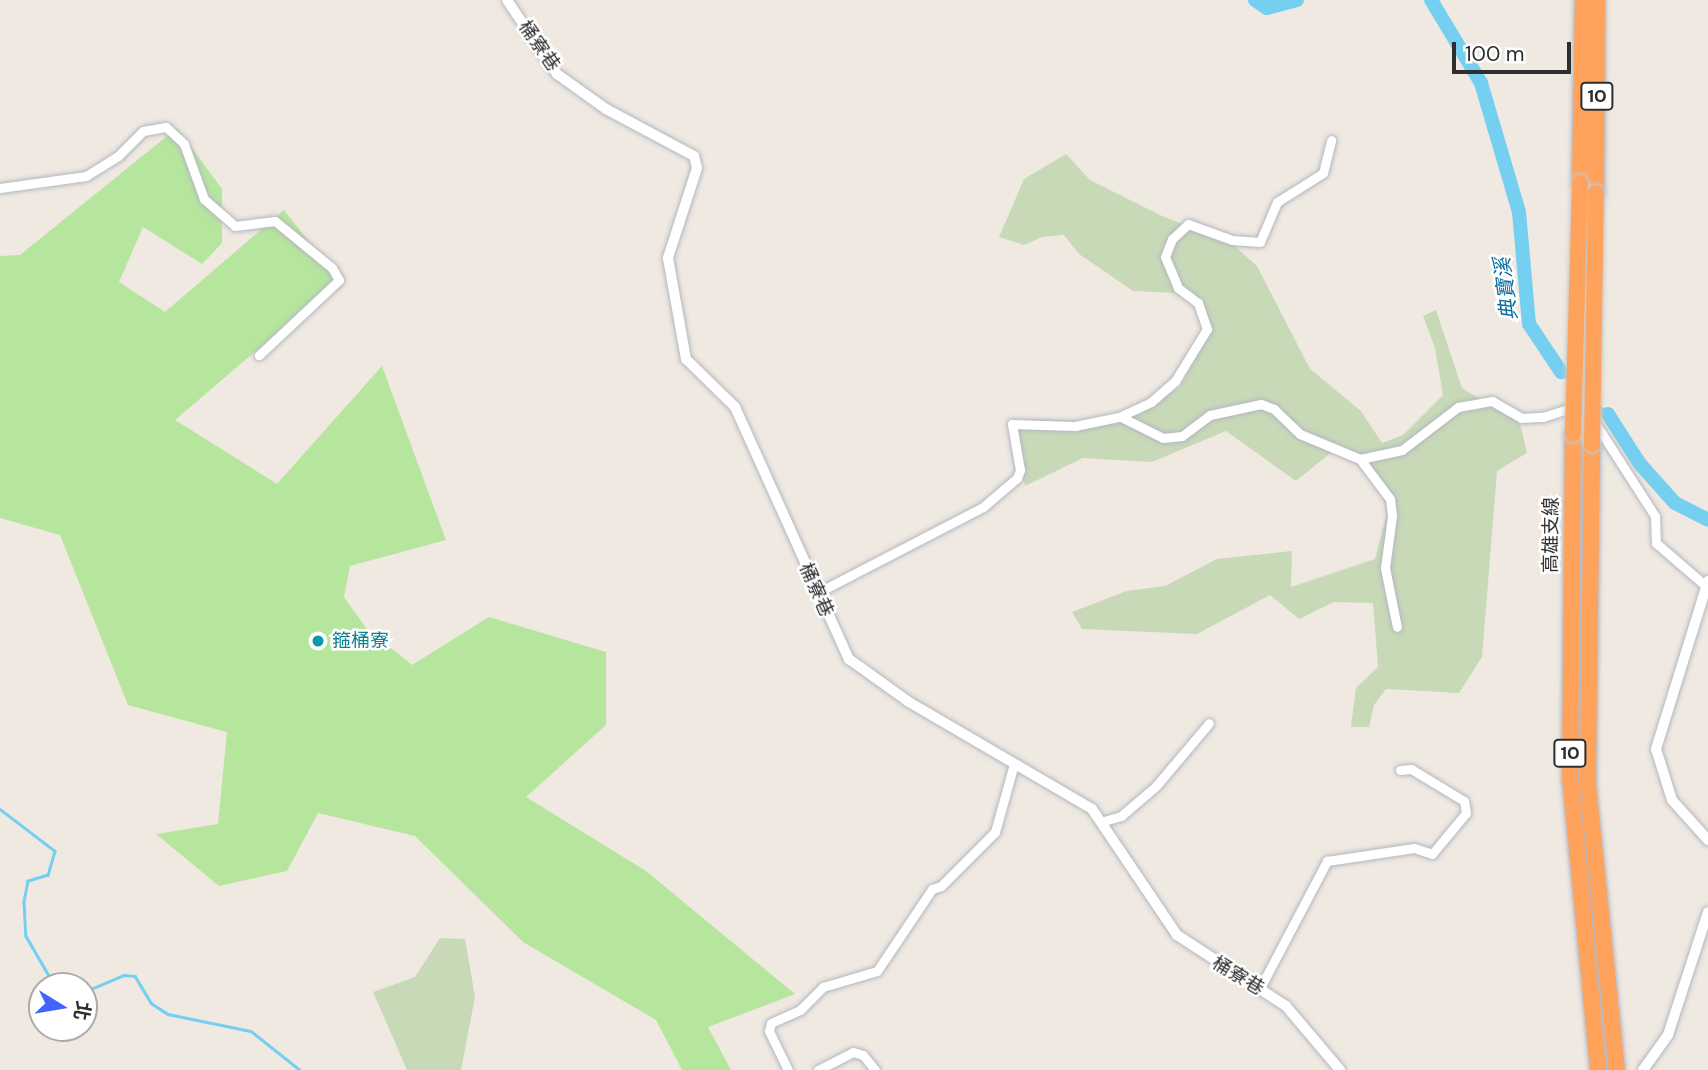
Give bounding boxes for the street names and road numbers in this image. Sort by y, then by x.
street label: 桶寮巷 [513,16,565,76]
road number: 10 [1580,82,1614,110]
street label: 高雄支線 [1540,497,1562,573]
street label: 桶寮巷 [794,559,838,621]
road number: 10 [1552,738,1588,768]
street label: 桶寮巷 [1208,952,1268,1000]

